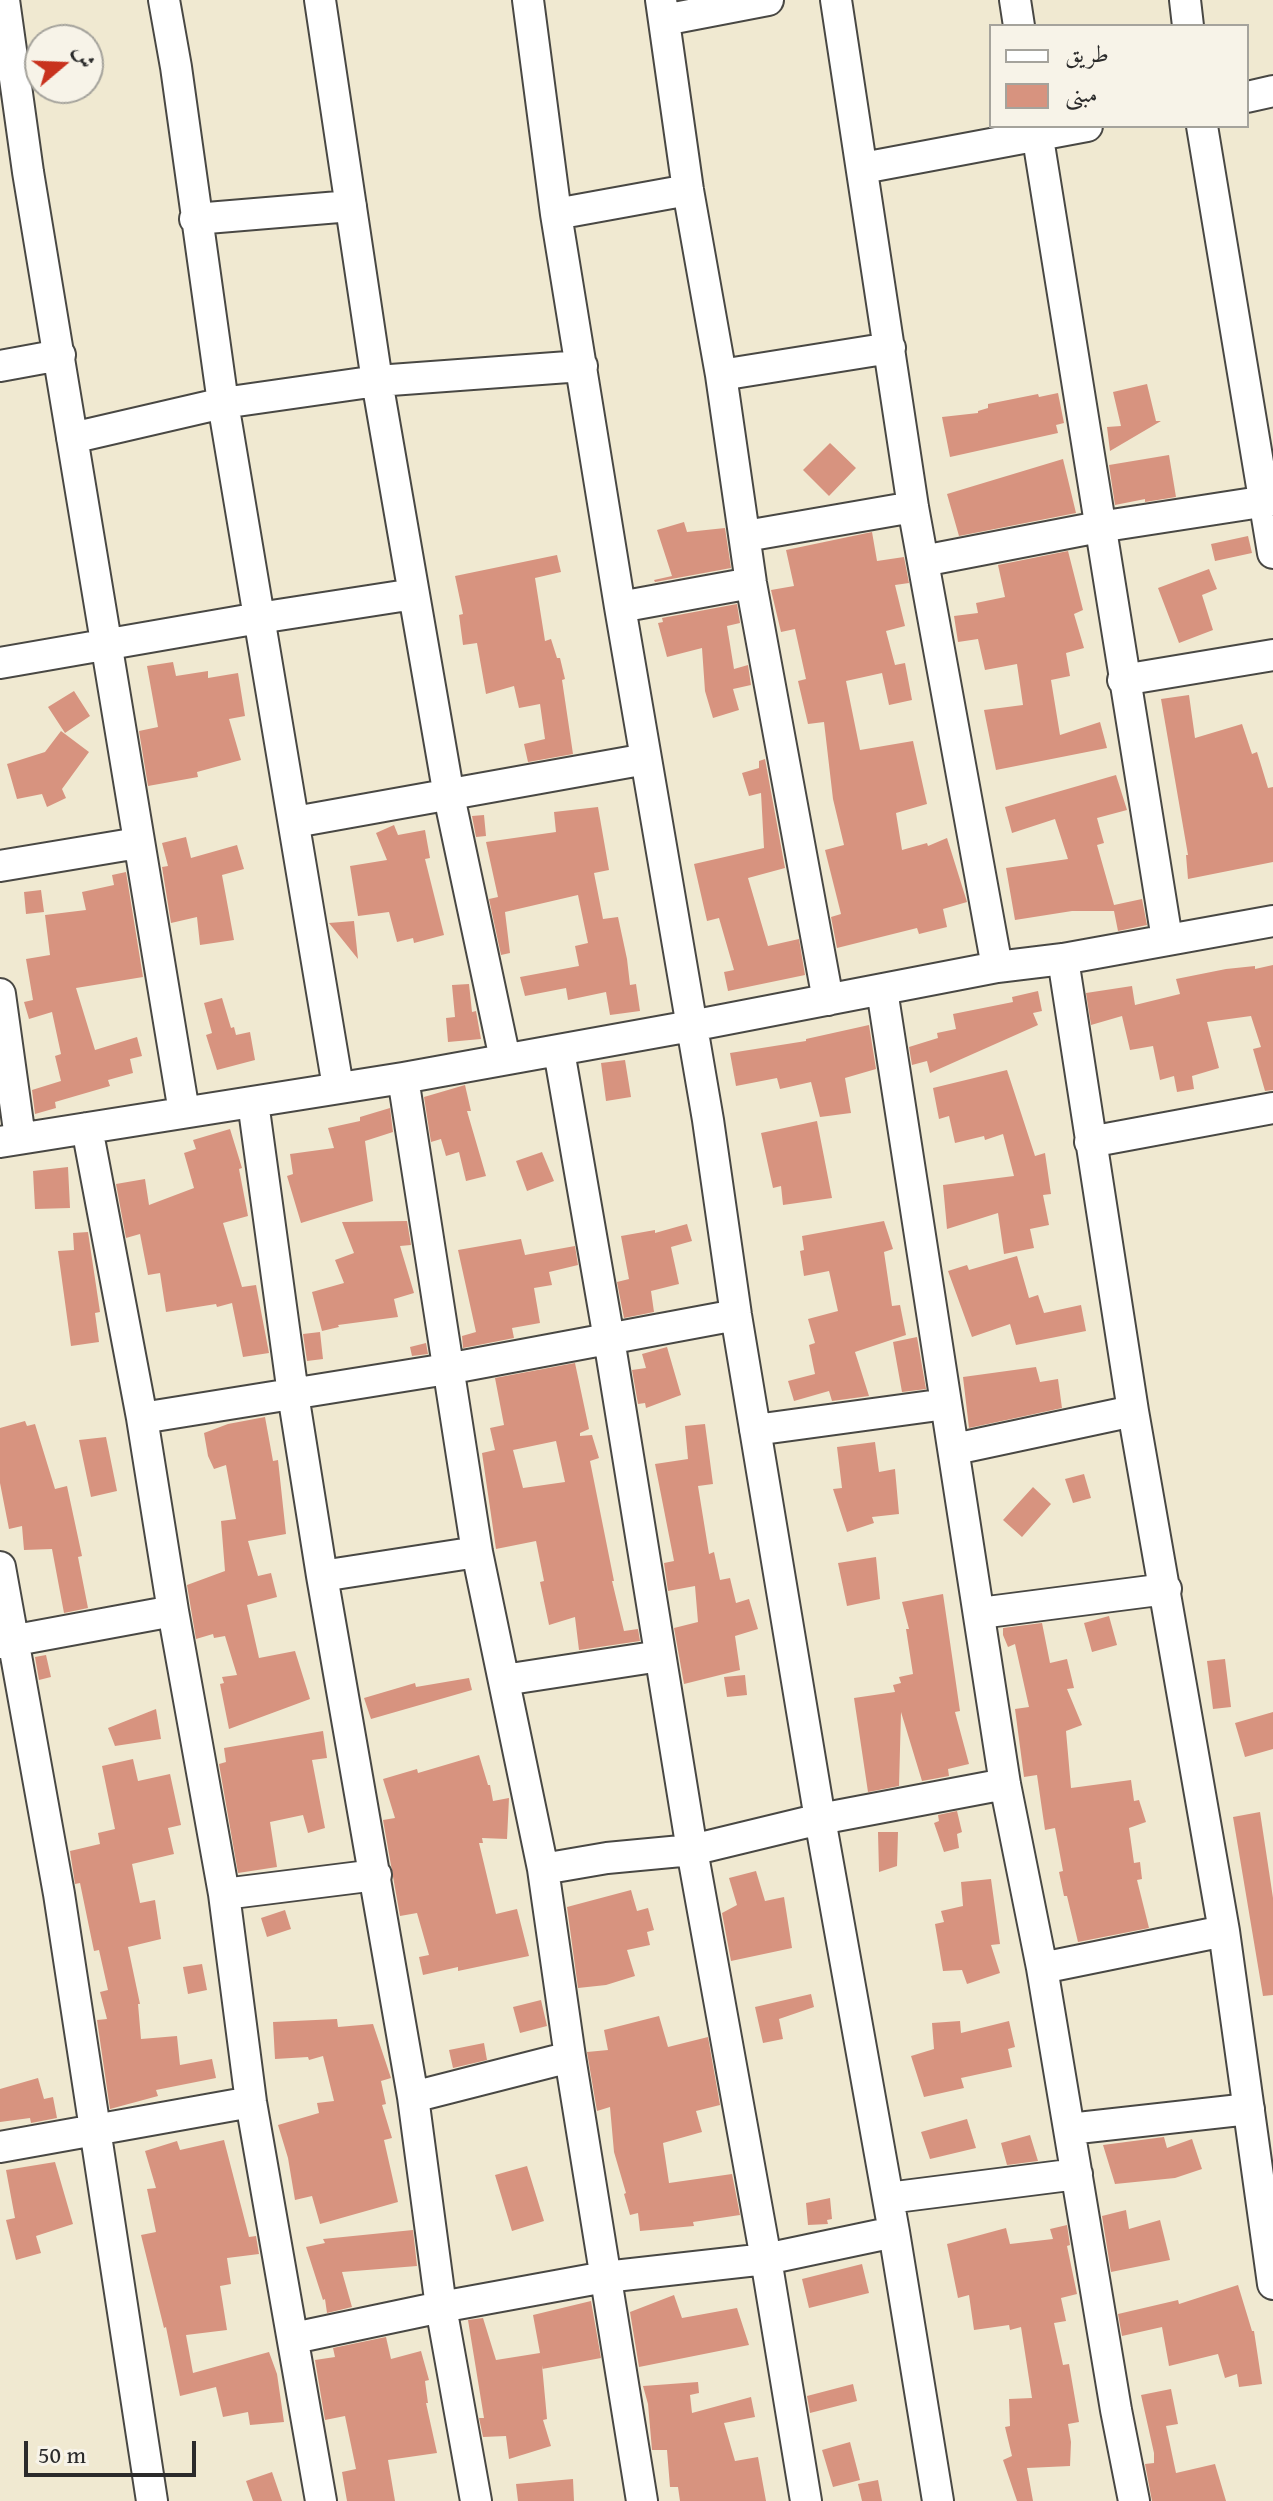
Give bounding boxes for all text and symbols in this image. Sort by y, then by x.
north arrow [24,24,104,104]
legend [989,24,1249,128]
text: طريق [1065,36,1109,71]
text: ش [66,41,103,72]
text: مبنى [1065,76,1098,111]
scale bar [28,2425,200,2475]
text: 50 m [38,2437,86,2472]

